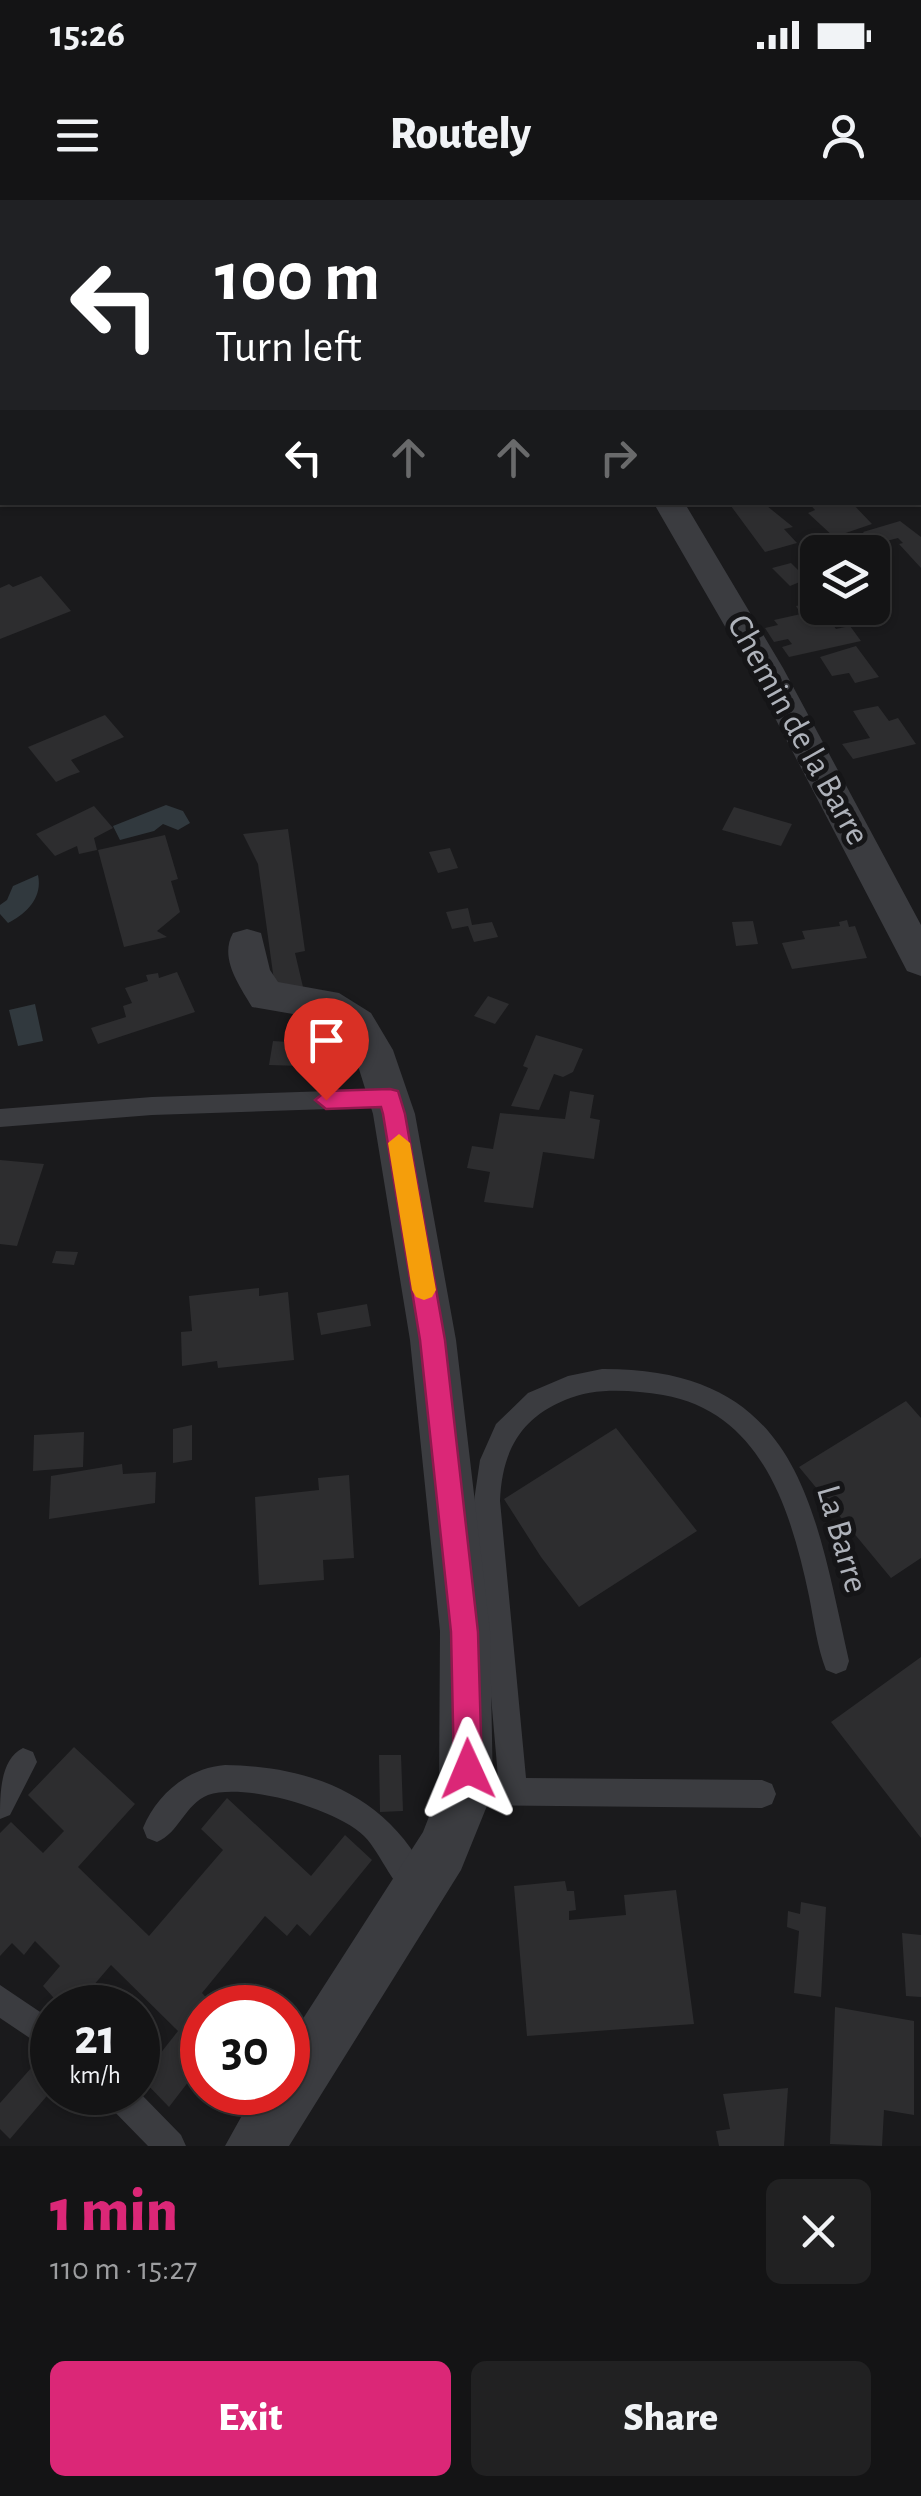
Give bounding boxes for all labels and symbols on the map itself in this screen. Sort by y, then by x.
street label: Chemin de la Barre [720,609,876,851]
pin [284,998,369,1101]
street label: La Barre [810,1481,874,1597]
position arrow [416,1717,520,1821]
speed limit sign: 30 [180,1985,310,2115]

